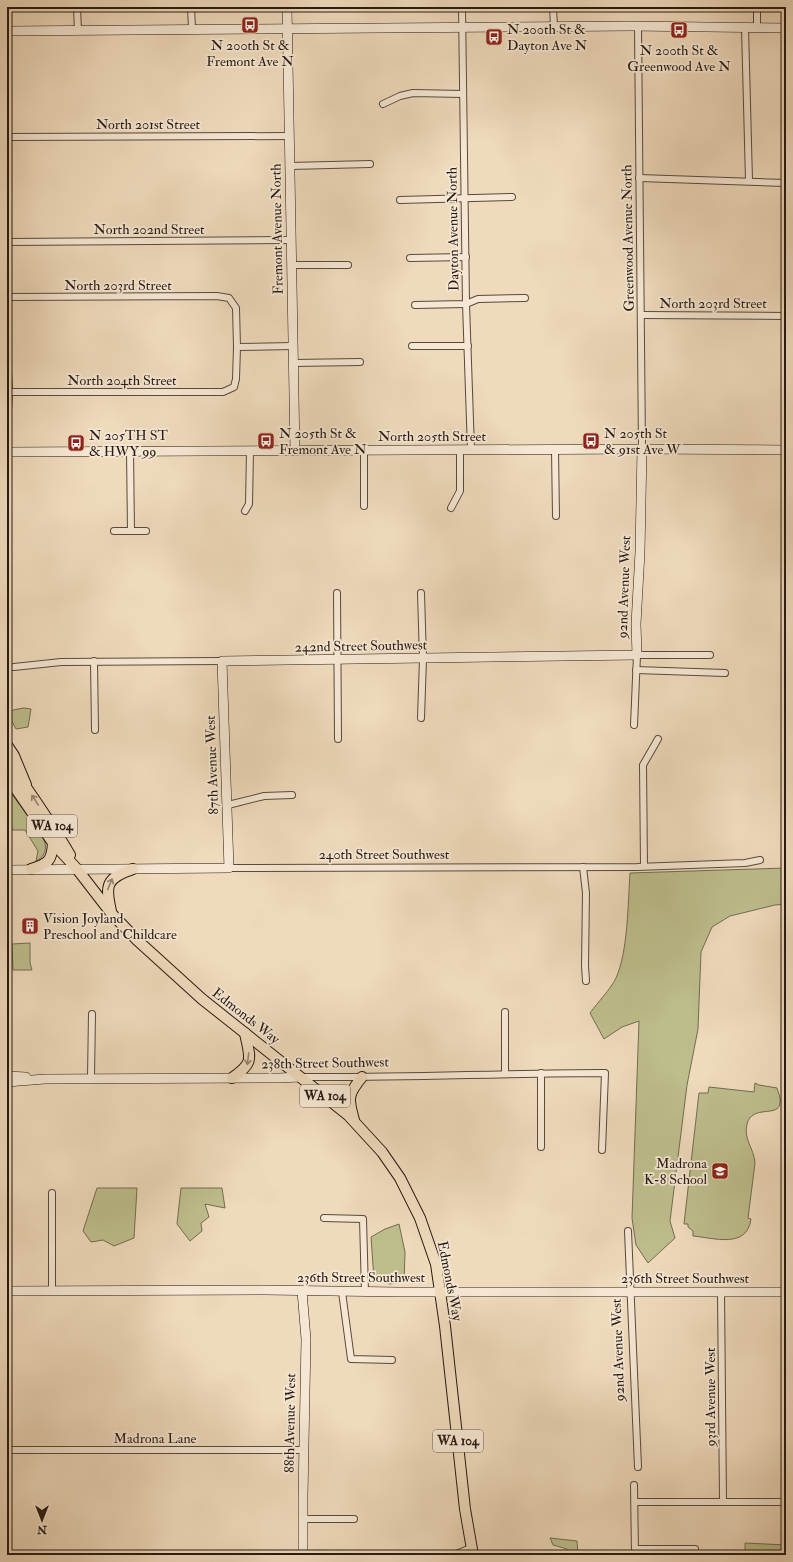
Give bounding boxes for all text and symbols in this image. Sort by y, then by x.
bus stop icon: N 200th St & Fremont Ave N [240,15,260,35]
bus stop icon: N 200th St & Greenwood Ave N [669,20,689,40]
place label: N 200th St & Dayton Ave N [507,21,588,55]
bus stop icon: N 200th St & Dayton Ave N [484,27,504,47]
place label: N 200th St & Fremont Ave N [206,37,294,70]
place label: N 200th St & Greenwood Ave N [627,42,731,75]
street label: North 201st Street [96,116,201,133]
street label: Fremont Avenue North [267,163,287,295]
street label: Greenwood Avenue North [618,164,638,312]
street label: Dayton Avenue North [443,166,464,291]
street label: North 202nd Street [93,221,205,238]
street label: North 203rd Street [64,277,172,294]
street label: North 203rd Street [659,295,767,312]
street label: North 204th Street [67,372,177,389]
place label: N 205th St & Fremont Ave N [279,425,367,458]
place label: N 205th St & 91st Ave W [604,425,681,458]
place label: N 205TH ST & HWY 99 [89,427,169,460]
street label: North 205th Street [378,428,486,445]
bus stop icon: N 205th St & Fremont Ave N [256,431,276,451]
bus stop icon: N 205th St & 91st Ave W [581,431,601,451]
bus stop icon: N 205TH ST & HWY 99 [66,433,86,453]
street label: 92nd Avenue West [614,535,634,640]
street label: 242nd Street Southwest [295,636,428,656]
street label: 87th Avenue West [202,715,222,815]
one-way arrow [31,795,39,806]
road number: WA 104 [27,815,77,837]
street label: 240th Street Southwest [319,846,450,863]
one-way arrow [107,879,115,891]
place label: Vision Joyland Preschool and Childcare [43,910,177,943]
building icon: Vision Joyland Preschool and Childcare [20,916,40,936]
street label: Edmonds Way [208,984,284,1049]
one-way arrow [244,1053,252,1066]
street label: 238th Street Southwest [261,1053,389,1073]
road number: WA 104 [300,1085,350,1107]
place label: Madrona K-8 School [644,1155,707,1188]
school or university icon: Madrona K-8 School [710,1161,730,1181]
street label: Edmonds Way [433,1240,466,1323]
street label: 236th Street Southwest [297,1269,426,1286]
street label: 236th Street Southwest [621,1270,750,1287]
street label: 92nd Avenue West [608,1298,628,1403]
street label: 93rd Avenue West [702,1347,719,1448]
street label: 88th Avenue West [281,1373,299,1473]
street label: Madrona Lane [114,1430,197,1447]
road number: WA 104 [433,1430,483,1452]
north arrow [22,1500,62,1540]
text: N [36,1523,48,1536]

